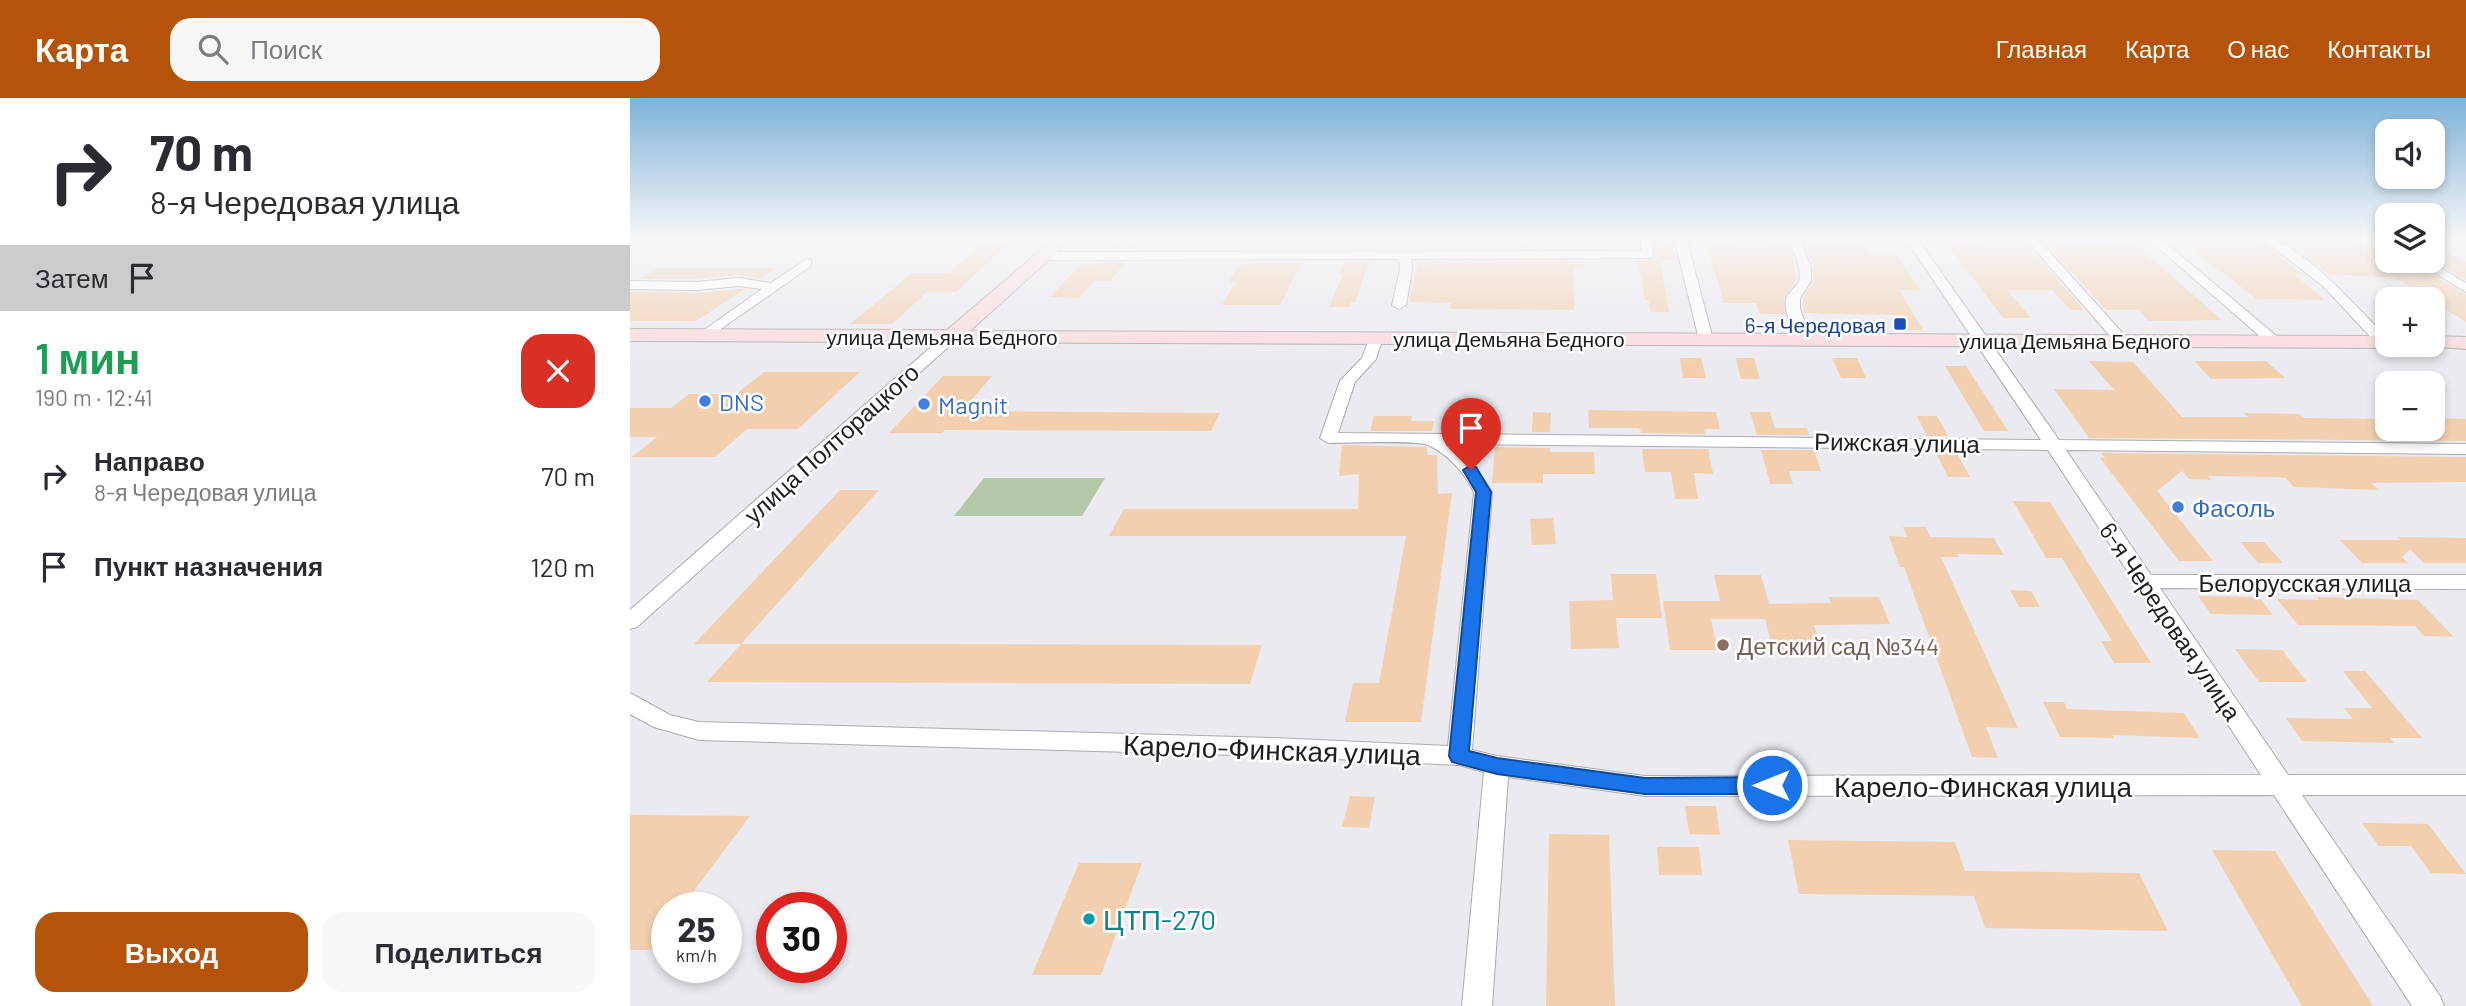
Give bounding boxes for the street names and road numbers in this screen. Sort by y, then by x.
street label: улица Демьяна Бедного [826,324,1058,349]
street label: улица Демьяна Бедного [1393,326,1625,351]
street label: улица Демьяна Бедного [1959,328,2191,353]
street label: улица Полторацкого [738,357,924,529]
street label: Рижская улица [1814,426,1981,458]
street label: 6-я Чередовая улица [2094,517,2248,726]
street label: Белорусская улица [2199,568,2412,597]
street label: Карело-Финская улица [1123,727,1422,771]
street label: Карело-Финская улица [1834,769,2132,803]

